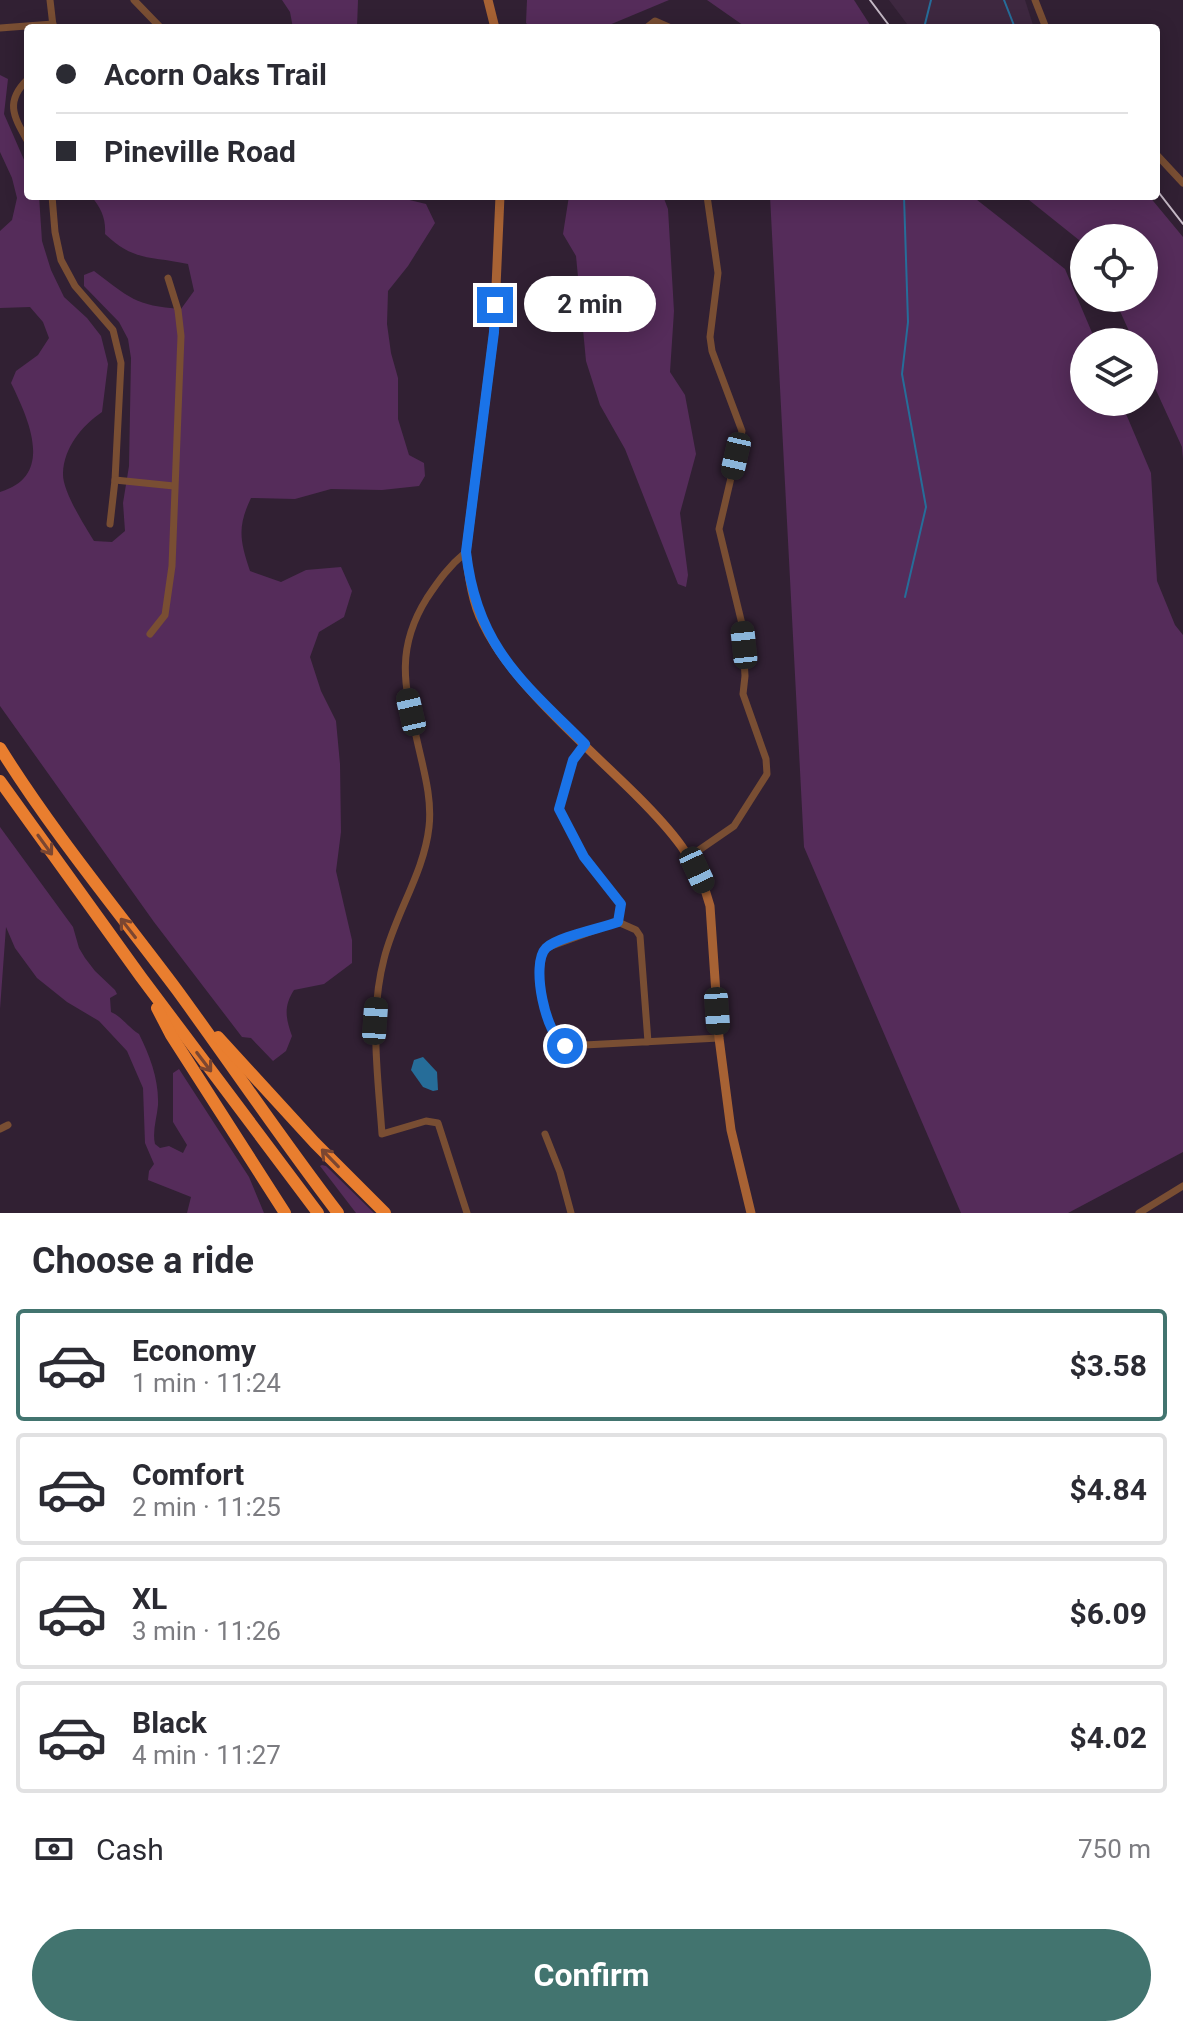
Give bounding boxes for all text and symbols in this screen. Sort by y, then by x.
text: Acorn Oaks Trail [104,57,327,92]
text: Pineville Road [104,134,296,169]
map controls [1070,224,1158,416]
button: locate [1070,224,1158,312]
callout: 2 min [523,277,655,333]
route end [477,287,513,323]
text: 2 min [557,289,623,319]
button: layers [1070,328,1158,416]
car [719,430,753,482]
car [730,620,758,670]
car [394,686,428,738]
one-way arrow [36,834,53,855]
car [676,843,718,897]
one-way arrow [119,918,137,939]
car [703,986,731,1036]
car [361,996,389,1046]
route start [547,1028,583,1064]
one-way arrow [196,1050,213,1072]
one-way arrow [320,1148,339,1168]
text: Choose a ride [32,1240,254,1282]
icon: car [36,1329,108,1401]
text: Economy [132,1333,256,1368]
text: $3.58 [1069,1348,1147,1383]
text: 1 min · 11:24 [132,1368,281,1398]
icon: car [36,1453,108,1525]
text: Comfort [132,1457,244,1492]
text: $4.84 [1069,1472,1147,1507]
text: 2 min · 11:25 [132,1492,281,1522]
icon: car [36,1577,108,1649]
text: XL [132,1581,167,1616]
text: $6.09 [1069,1596,1147,1631]
text: 3 min · 11:26 [132,1616,281,1646]
icon: car [36,1701,108,1773]
text: Black [132,1705,207,1740]
text: $4.02 [1069,1720,1147,1755]
text: 4 min · 11:27 [132,1740,281,1770]
icon: cash [32,1827,76,1871]
text: Cash [96,1832,164,1867]
text: 750 m [1078,1834,1151,1864]
button: Confirm [32,1929,1151,2021]

